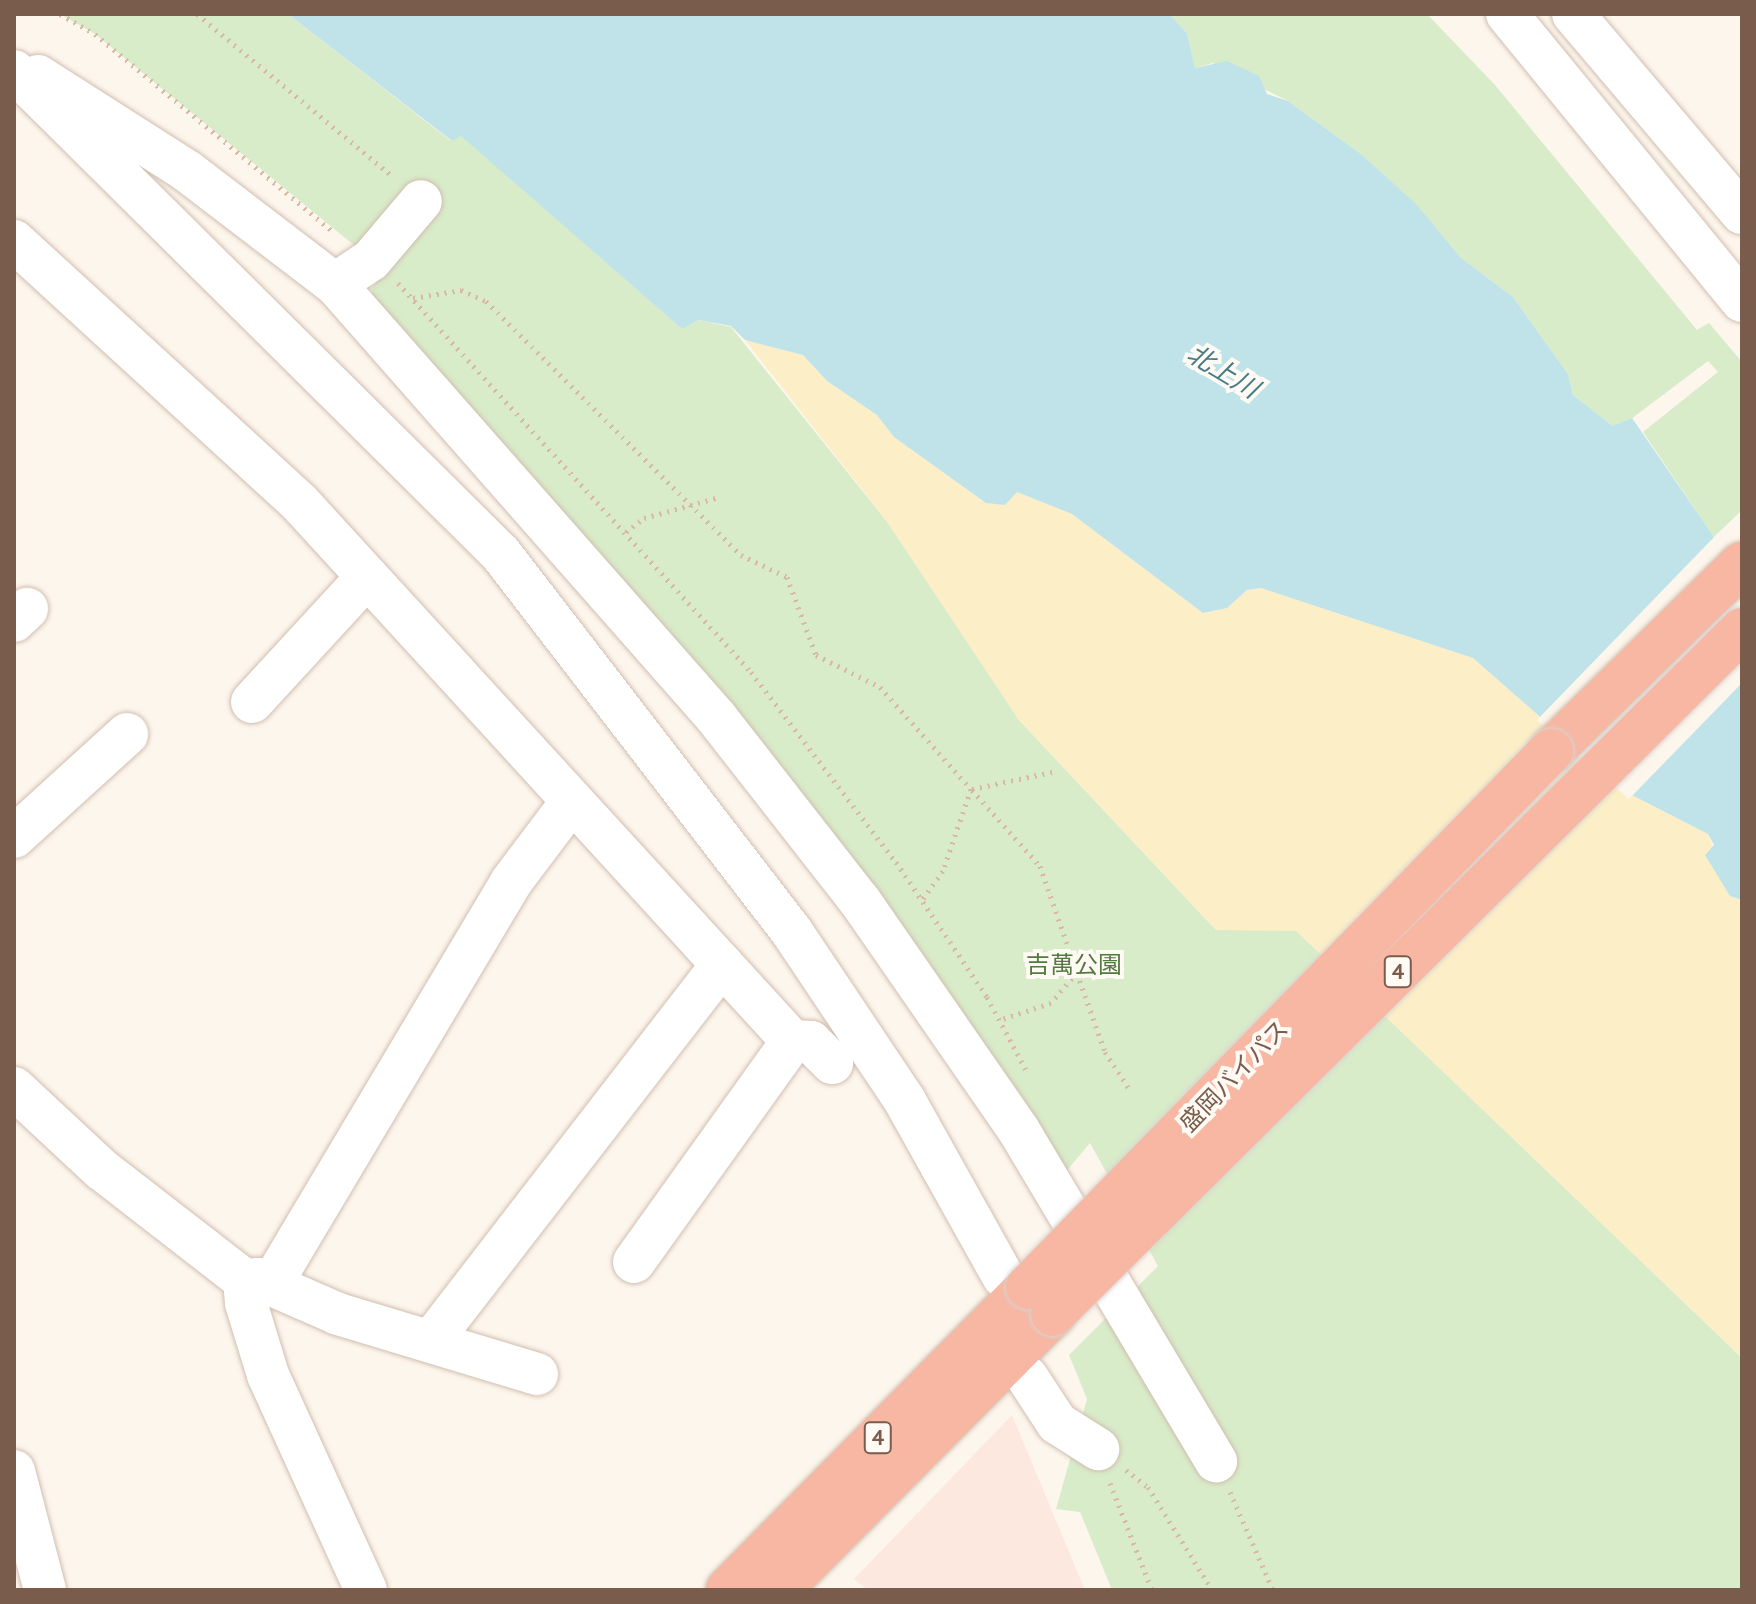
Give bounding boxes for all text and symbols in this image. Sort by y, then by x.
water label: 北上川 [1182,338,1264,404]
park label: 吉萬公園 [1026,951,1122,979]
road number: 4 [1382,954,1414,990]
street label: 盛岡バイパス [1174,1014,1294,1138]
road number: 4 [862,1420,894,1456]

